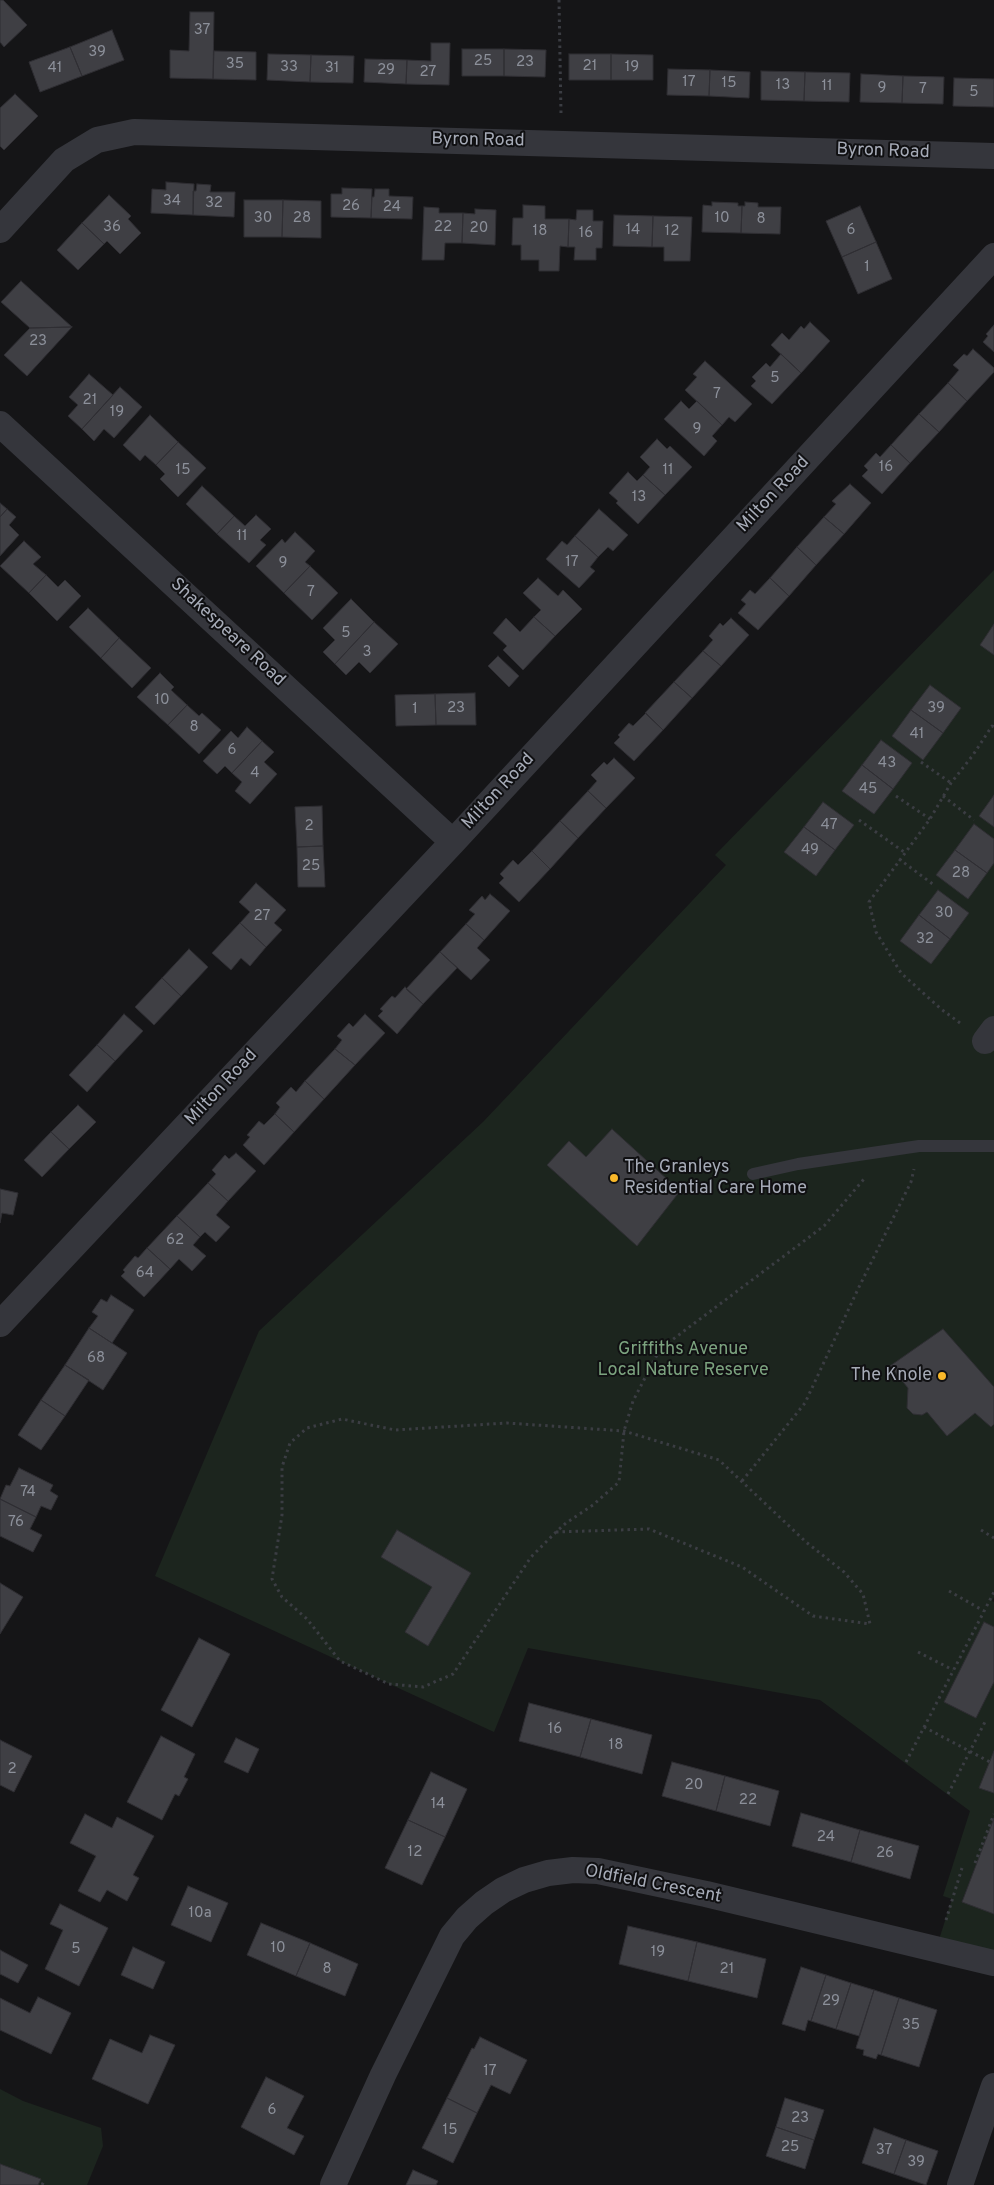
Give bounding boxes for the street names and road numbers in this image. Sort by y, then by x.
street label: Byron Road [431,129,525,153]
street label: Byron Road [836,140,930,164]
street label: Milton Road [733,452,815,538]
street label: Shakespeare Road [165,574,289,692]
street label: Milton Road [458,749,540,835]
street label: Milton Road [181,1045,263,1131]
street label: Oldfield Crescent [583,1861,723,1909]

